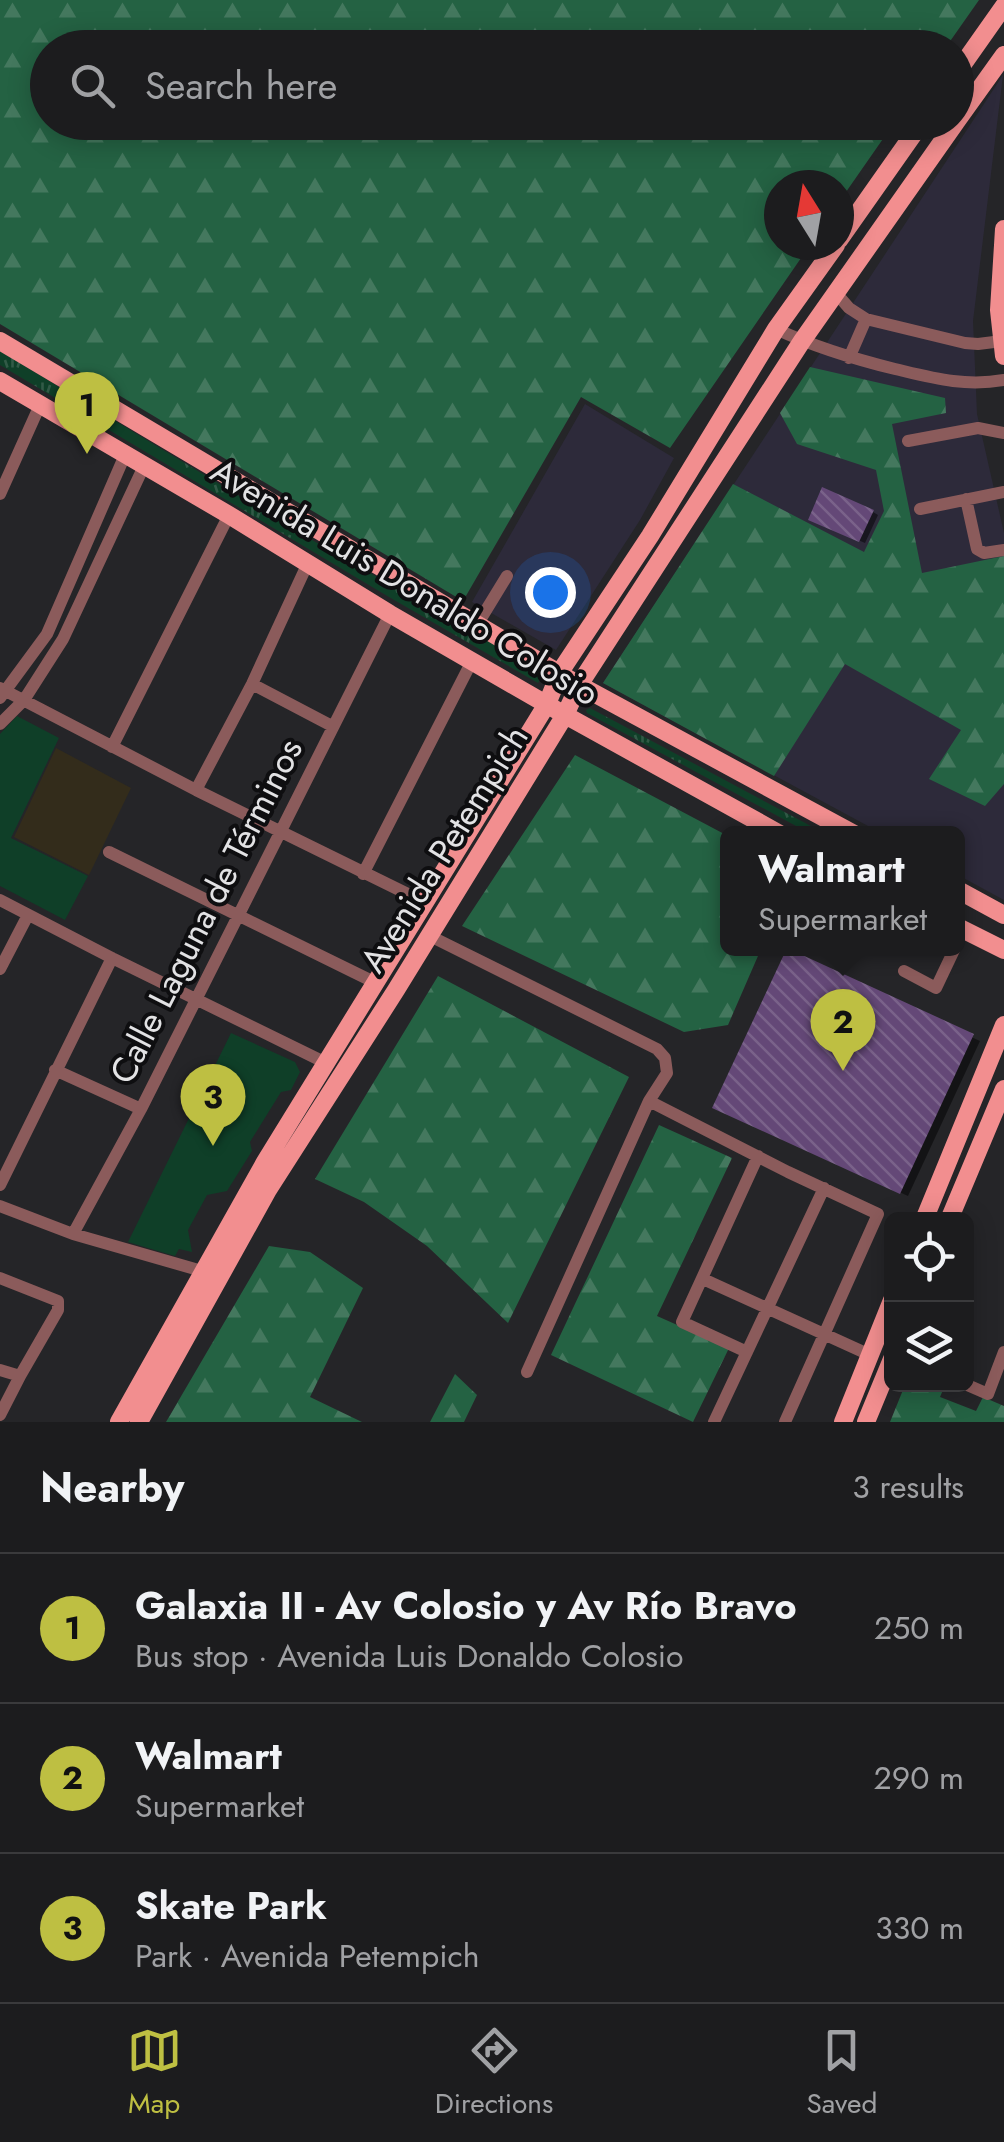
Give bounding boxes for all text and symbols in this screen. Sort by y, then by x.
search box [30,30,974,140]
icon: search [65,58,120,113]
text: Search here [145,58,337,113]
north arrow [764,170,854,260]
pin: 1 [54,372,120,454]
street label: Avenida Luis Donaldo Colosio [202,446,608,718]
your location [525,567,576,618]
street label: Avenida Petempich [348,716,540,982]
street label: Calle Laguna de Términos [97,730,315,1092]
popup [720,826,965,956]
text: Walmart [758,841,905,896]
text: Supermarket [758,896,927,942]
pin: 2 [810,988,876,1071]
pin: 3 [180,1064,246,1146]
map controls [884,1212,974,1392]
button: locate [884,1212,974,1302]
button: layers [884,1302,974,1392]
text: Nearby [40,1457,184,1518]
text: 3 results [852,1464,964,1510]
text: Galaxia II - Av Colosio y Av Río Bravo [135,1578,797,1633]
text: 1 [64,1605,81,1651]
text: 250 m [874,1605,964,1651]
text: Bus stop · Avenida Luis Donaldo Colosio [135,1633,684,1679]
text: Walmart [135,1728,282,1783]
text: 2 [62,1755,83,1801]
text: 290 m [874,1755,964,1801]
text: Supermarket [135,1783,304,1829]
text: Skate Park [135,1878,327,1933]
text: 3 [63,1905,82,1951]
text: 330 m [875,1905,964,1951]
text: Park · Avenida Petempich [135,1933,480,1979]
tab: Map [127,2023,182,2124]
tab: Directions [435,2023,553,2124]
tab: Saved [806,2023,877,2124]

